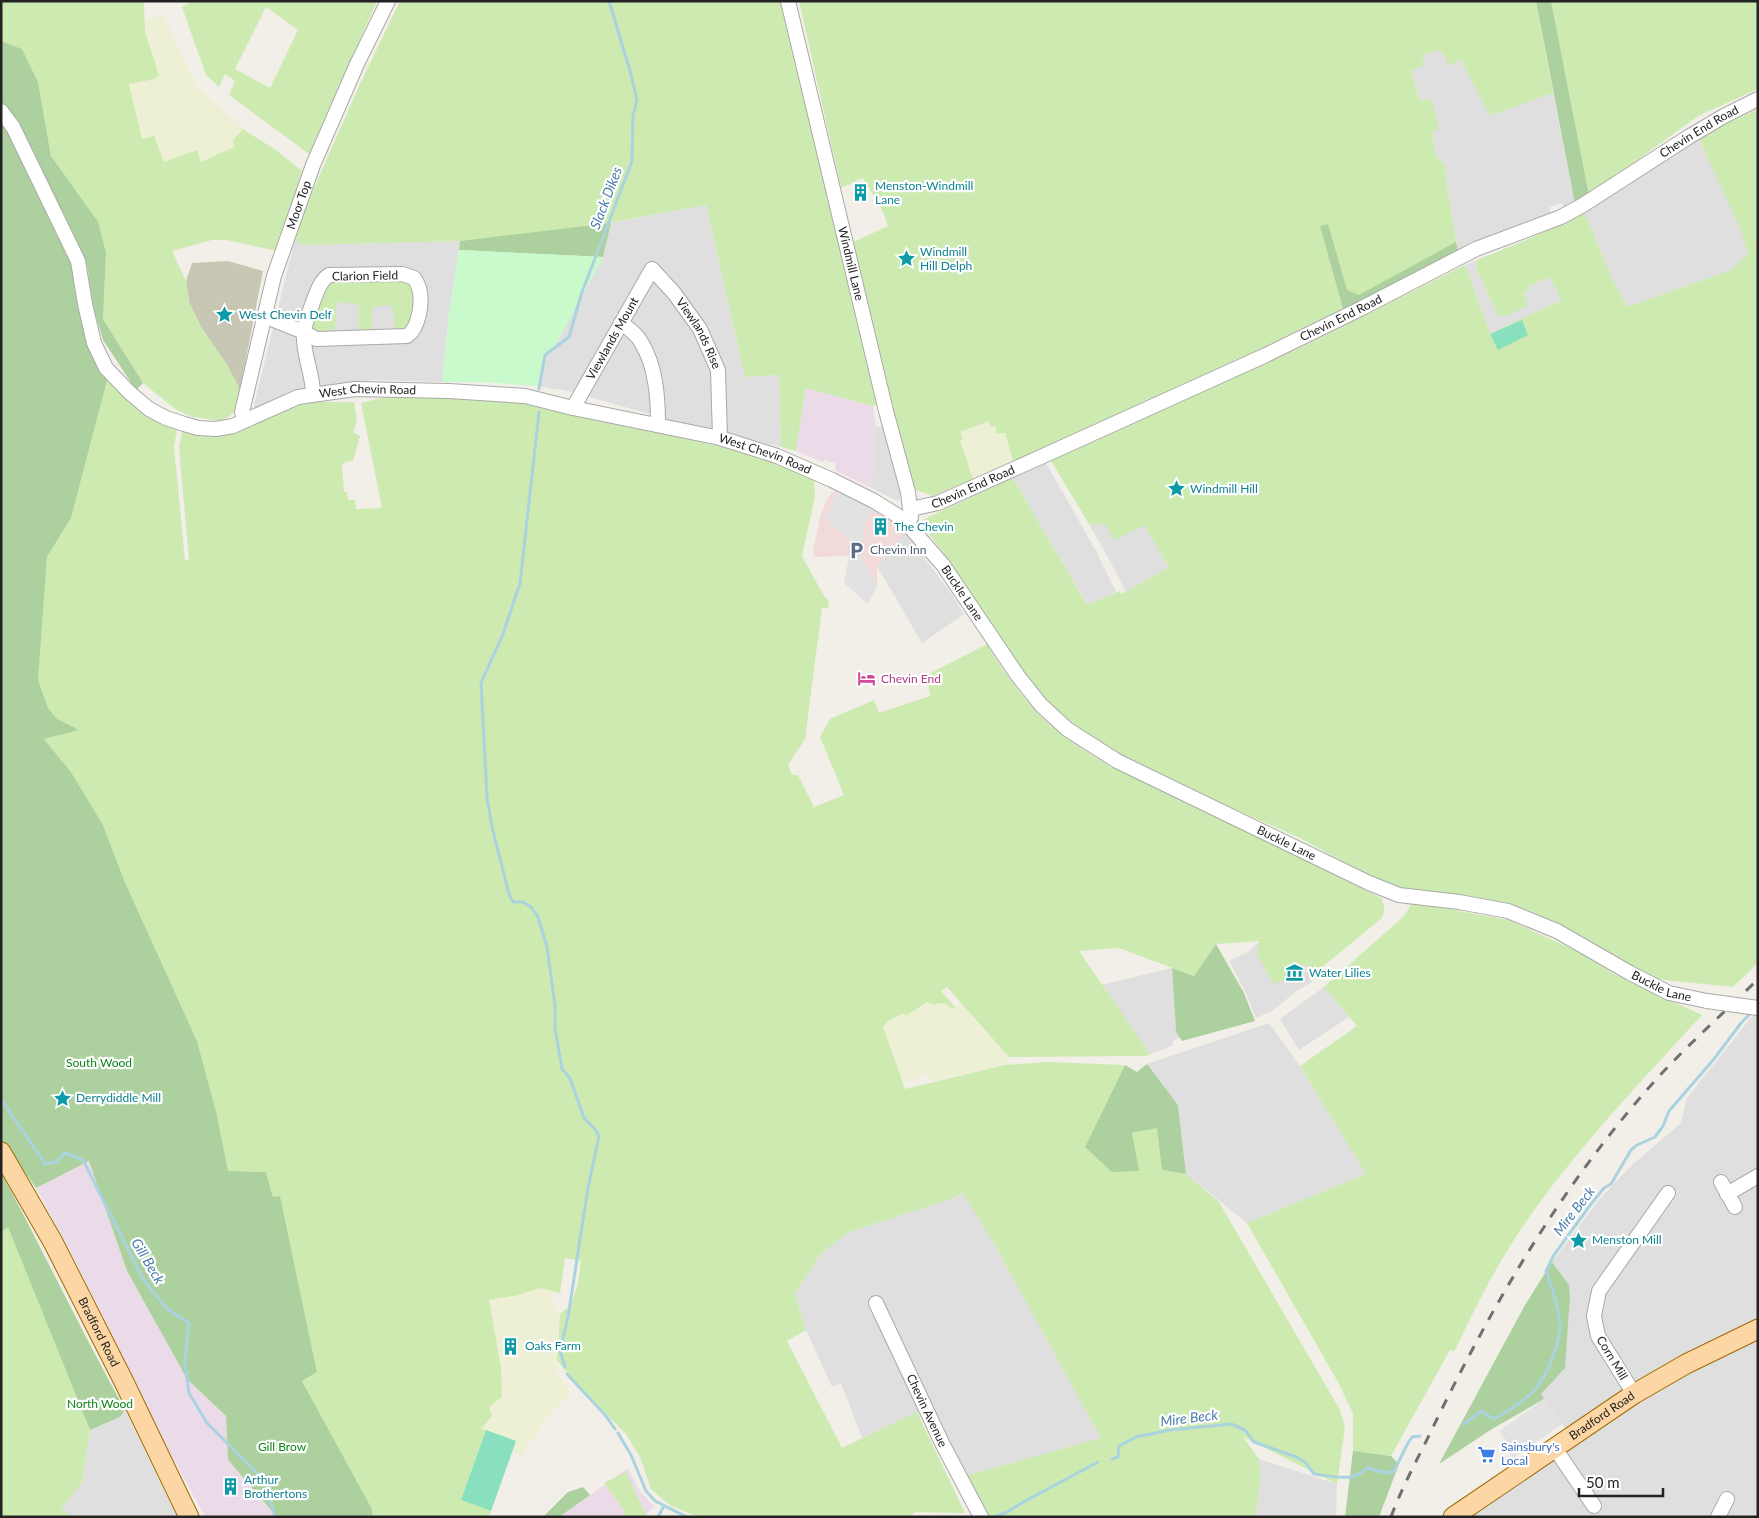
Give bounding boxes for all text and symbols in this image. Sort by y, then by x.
street label: Chevin End Road [1656,102,1741,161]
water label: Slack Dikes [586,164,625,231]
street label: Moor Top [283,178,314,231]
place label: Menston-Windmill Lane [875,178,973,207]
building icon: Menston-Windmill Lane [851,183,871,203]
street label: Windmill Lane [835,225,867,302]
place label: Windmill Hill Delph [920,244,972,273]
place icon: Windmill Hill Delph [896,249,916,269]
street label: Clarion Field [332,267,398,284]
street label: Chevin End Road [1297,291,1384,344]
street label: Viewlands Mount [583,294,642,382]
street label: Viewlands Rise [673,295,724,371]
place icon: West Chevin Delf [215,305,235,325]
place label: West Chevin Delf [239,307,333,322]
street label: West Chevin Road [318,381,416,401]
street label: West Chevin Road [717,430,814,477]
street label: Chevin End Road [930,462,1017,511]
place icon: Windmill Hill [1166,479,1186,499]
place label: Windmill Hill [1190,481,1258,496]
building icon: The Chevin [870,517,890,537]
place label: The Chevin [894,519,954,534]
parking icon: Chevin Inn [846,540,866,560]
place label: Chevin Inn [870,542,926,557]
street label: Buckle Lane [938,562,986,623]
hotel icon: Chevin End [857,669,877,689]
place label: Chevin End [881,671,941,686]
street label: Buckle Lane [1255,822,1319,863]
museum icon: Water Lilies [1285,963,1305,983]
place label: Water Lilies [1309,965,1371,980]
street label: Buckle Lane [1629,967,1693,1004]
park label: South Wood [66,1055,132,1070]
place icon: Derrydiddle Mill [52,1088,72,1108]
place label: Derrydiddle Mill [76,1090,161,1105]
water label: Mire Beck [1549,1182,1598,1239]
place icon: Menston Mill [1568,1230,1588,1250]
place label: Menston Mill [1592,1232,1662,1247]
water label: Gill Beck [128,1235,169,1287]
street label: Bradford Road [75,1295,123,1369]
street label: Corn Mill [1594,1333,1631,1382]
building icon: Oaks Farm [501,1336,521,1356]
place label: Oaks Farm [525,1338,581,1353]
street label: Chevin Avenue [904,1371,951,1449]
street label: Bradford Road [1566,1388,1637,1443]
park label: North Wood [67,1396,133,1411]
water label: Mire Beck [1159,1406,1219,1429]
park label: Gill Brow [258,1439,307,1454]
place label: Sainsbury's Local [1501,1439,1560,1468]
supermarket icon: Sainsbury's Local [1477,1444,1497,1464]
scale bar [1579,1466,1663,1498]
place label: Arthur Brothertons [244,1472,307,1501]
text: 50 m [1586,1473,1620,1491]
building icon: Arthur Brothertons [220,1477,240,1497]

